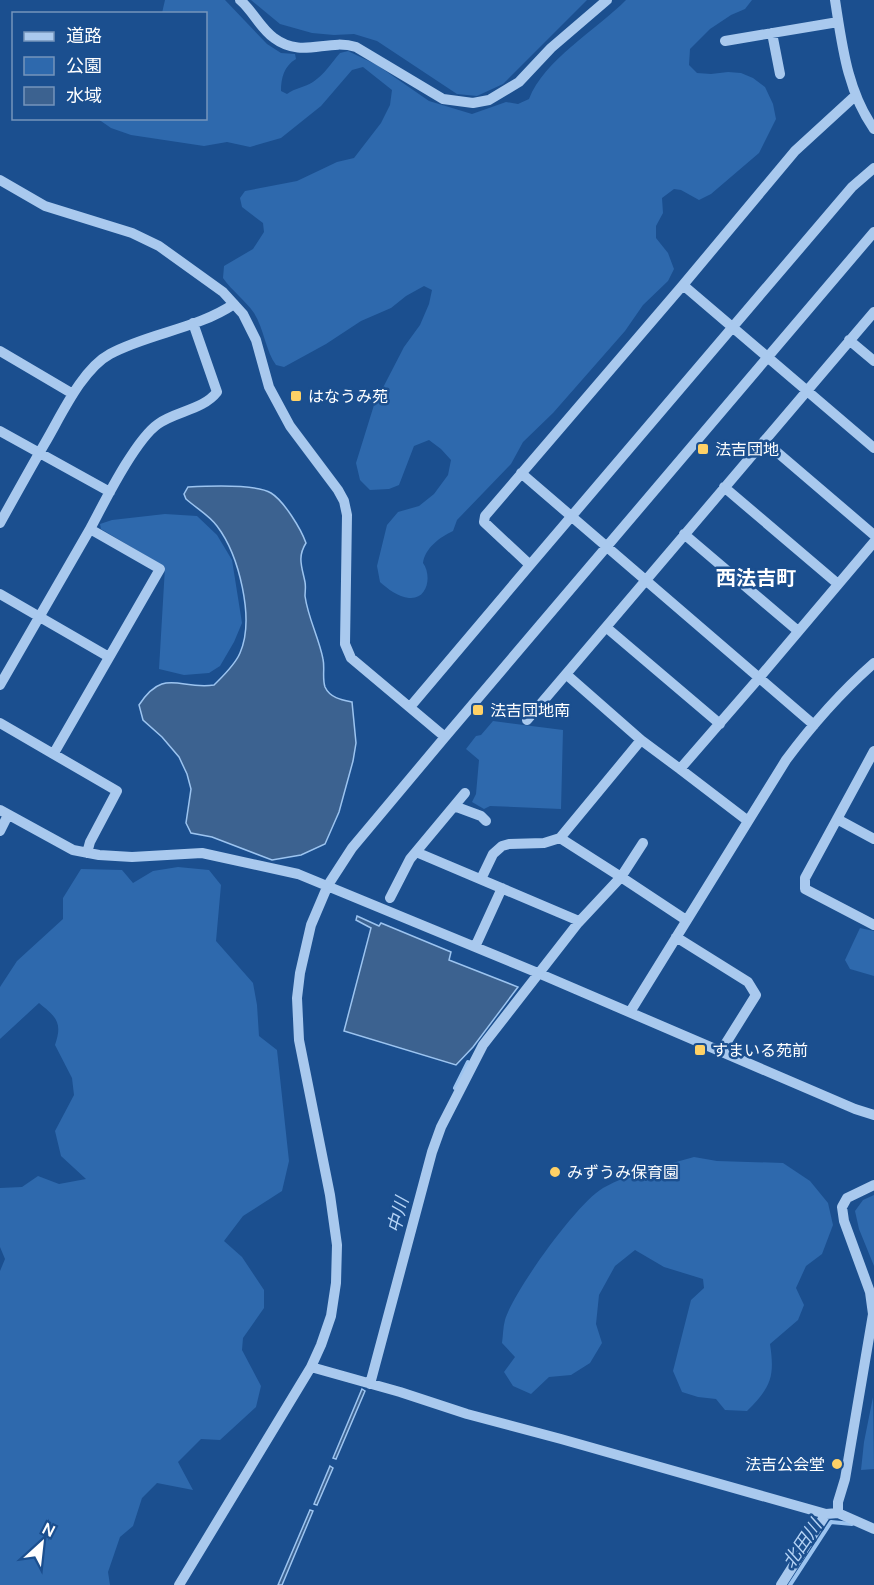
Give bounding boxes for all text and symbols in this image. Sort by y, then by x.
legend [12,12,207,120]
text: 道路 [66,23,102,47]
text: 公園 [66,53,102,77]
text: 水域 [66,83,102,107]
place label: はなうみ苑 [308,385,388,407]
marker: はなうみ苑 [289,389,303,403]
place label: 法吉団地 [715,438,779,460]
marker: 法吉団地 [696,442,710,456]
district label: 西法吉町 [716,564,796,591]
place label: 法吉団地南 [490,699,570,721]
marker: 法吉団地南 [471,703,485,717]
place label: すまいる苑前 [712,1039,808,1061]
marker: すまいる苑前 [693,1043,707,1057]
place label: みずうみ保育園 [567,1161,679,1183]
marker: みずうみ保育園 [548,1165,562,1179]
water label: 中川 [381,1192,414,1235]
place label: 法吉公会堂 [745,1453,825,1475]
marker: 法吉公会堂 [830,1457,844,1471]
north arrow [12,1513,72,1573]
water label: 北田川 [776,1513,827,1573]
text: N [39,1517,59,1542]

